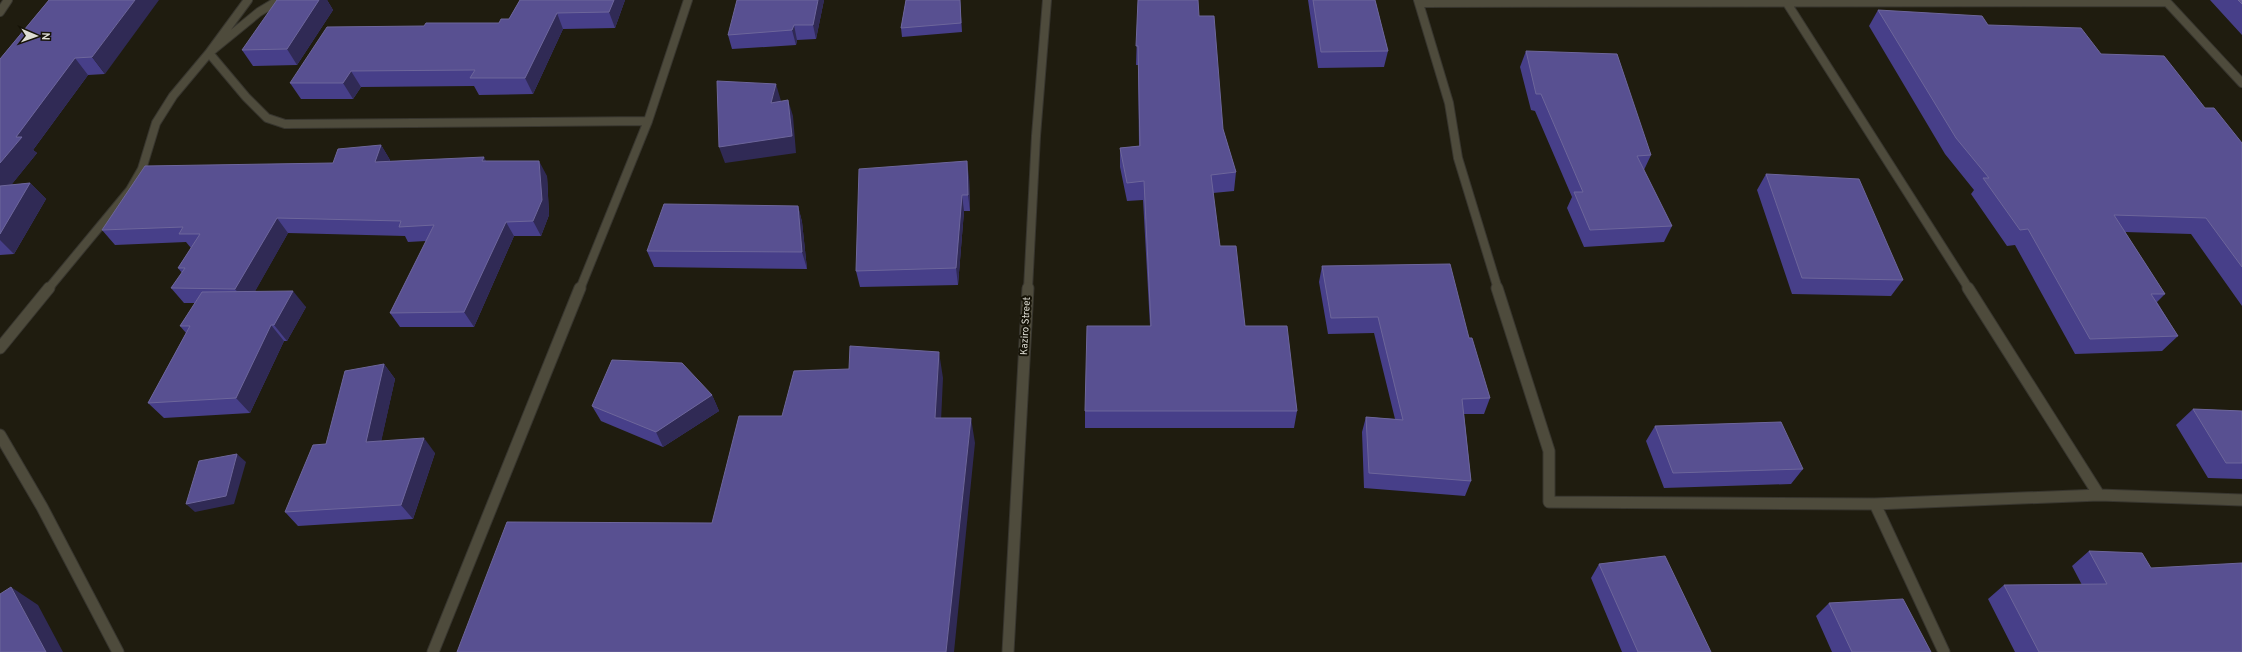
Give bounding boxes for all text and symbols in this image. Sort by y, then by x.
north arrow [16,16,56,56]
text: N [38,32,52,41]
street label: Kaziro Street [1018,296,1034,356]

